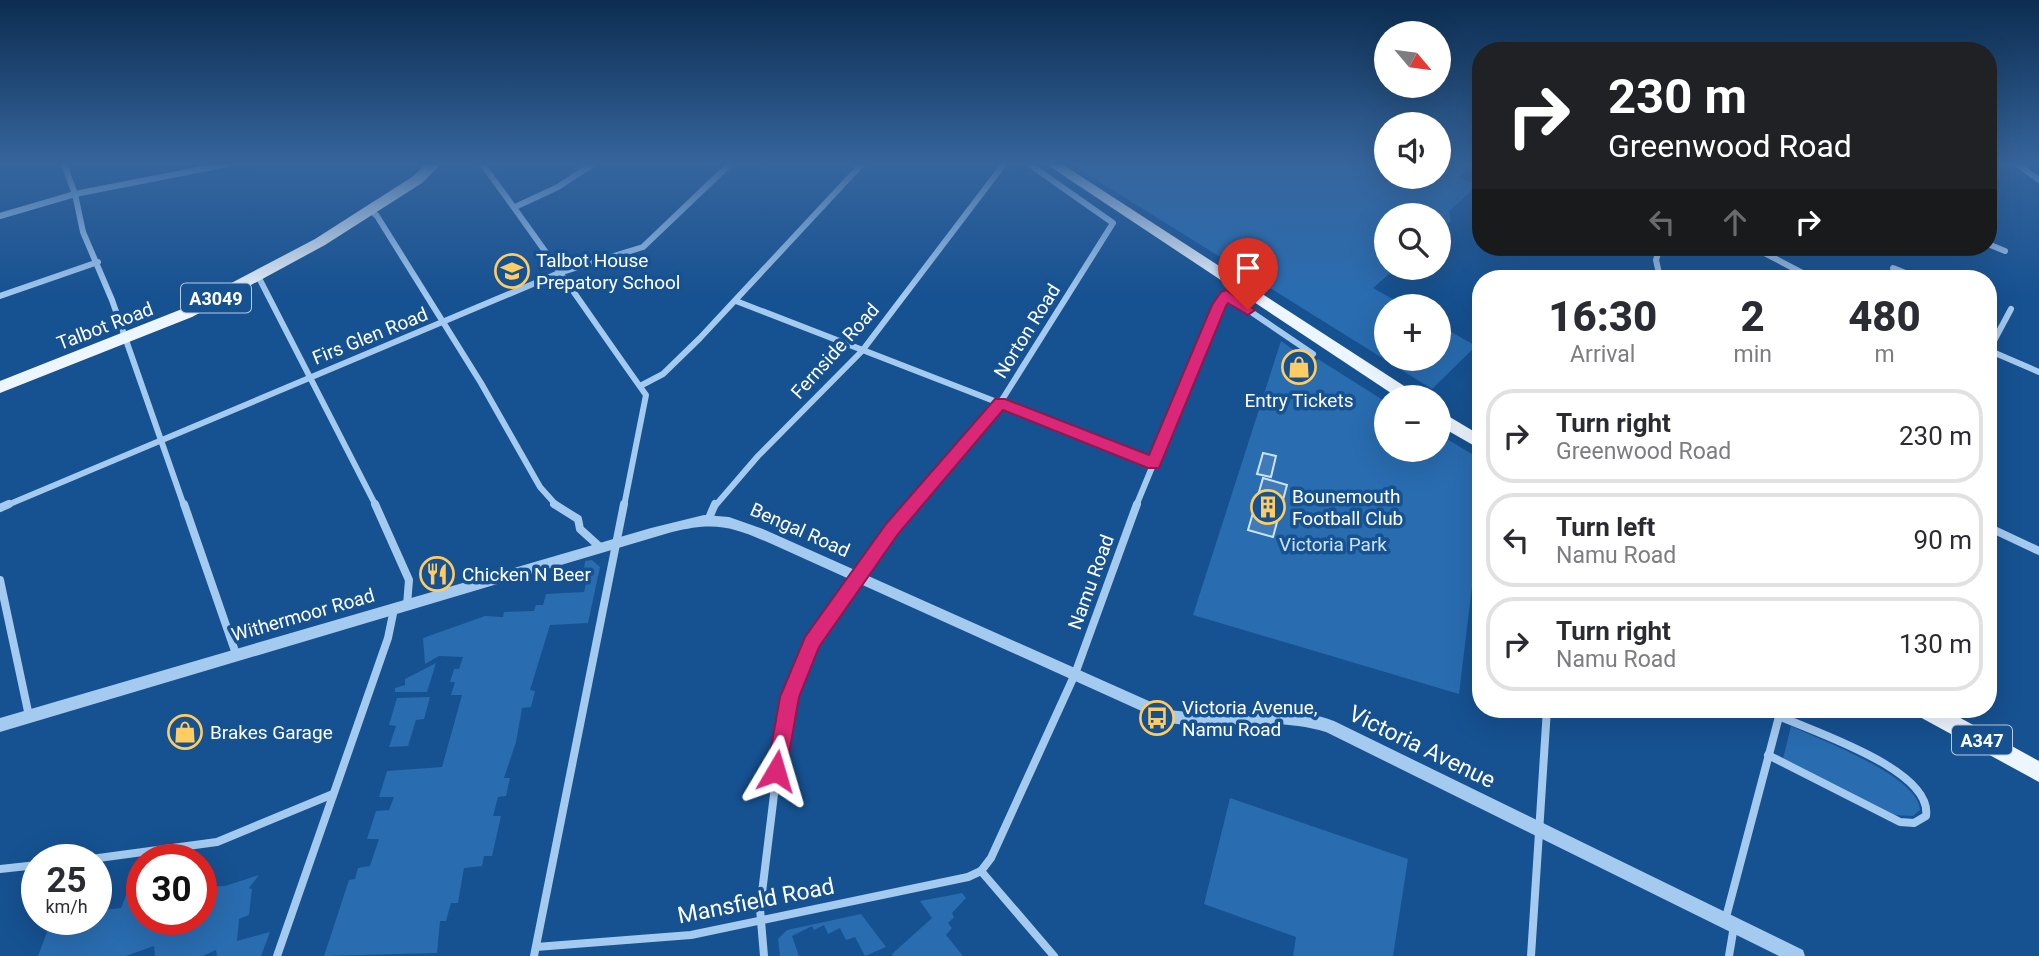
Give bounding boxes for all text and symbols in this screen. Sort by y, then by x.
north arrow [1374,21,1451,98]
map controls [1374,21,1451,462]
text: 230 m [1608,68,1747,125]
icon: right [1493,70,1584,161]
button: sound [1374,112,1451,189]
text: Greenwood Road [1608,127,1852,165]
button: search [1374,203,1451,280]
icon: left [1643,203,1681,241]
icon: ahead [1716,203,1754,241]
icon: right [1789,203,1827,241]
pin [1218,238,1278,310]
place label: Talbot House Prepatory School [536,249,681,294]
icon: arrive [1229,249,1267,287]
school or university icon: Talbot House Prepatory School [493,252,531,290]
street label: Norton Road [989,280,1065,382]
road number: A3049 [181,284,251,312]
text: 16:30 [1548,292,1657,341]
text: 2 [1741,292,1765,341]
text: 480 [1848,292,1921,341]
button: + [1374,294,1451,371]
street label: Talbot Road [54,297,156,355]
street label: Fernside Road [786,298,884,404]
street label: Firs Glen Road [309,302,431,370]
text: Arrival [1570,341,1635,368]
text: min [1733,341,1772,368]
text: m [1874,341,1895,368]
shop icon: Entry Tickets [1280,348,1318,386]
button: − [1374,385,1451,462]
place label: Entry Tickets [1245,389,1353,412]
text: Turn right [1556,408,1671,438]
icon: right [1497,417,1535,455]
text: 230 m [1899,421,1972,451]
text: Greenwood Road [1556,438,1731,465]
place label: Bounemouth Football Club [1292,485,1403,530]
building icon: Bounemouth Football Club [1249,488,1287,526]
street label: Bengal Road [747,498,853,562]
text: Turn left [1556,512,1655,542]
icon: left [1497,521,1535,559]
text: 90 m [1914,525,1972,555]
street label: Namu Road [1063,531,1119,633]
park label: Victoria Park [1279,533,1387,556]
text: Namu Road [1556,542,1676,569]
restaurant icon: Chicken N Beer [418,555,456,593]
place label: Chicken N Beer [462,563,591,586]
street label: Withermoor Road [229,584,377,646]
text: Turn right [1556,616,1671,646]
icon: right [1497,625,1535,663]
text: 130 m [1899,629,1972,659]
text: Namu Road [1556,646,1676,673]
place label: Victoria Avenue, Namu Road [1182,696,1318,741]
bus stop icon: Victoria Avenue, Namu Road [1138,699,1176,737]
street label: Victoria Avenue [1344,700,1500,794]
shop icon: Brakes Garage [166,713,204,751]
place label: Brakes Garage [210,721,333,744]
road number: A347 [1952,726,2012,754]
position arrow [739,734,813,808]
speed limit sign: 30 [126,844,217,935]
text: 25 [46,860,87,901]
street label: Mansfield Road [675,873,837,929]
text: km/h [45,896,88,917]

